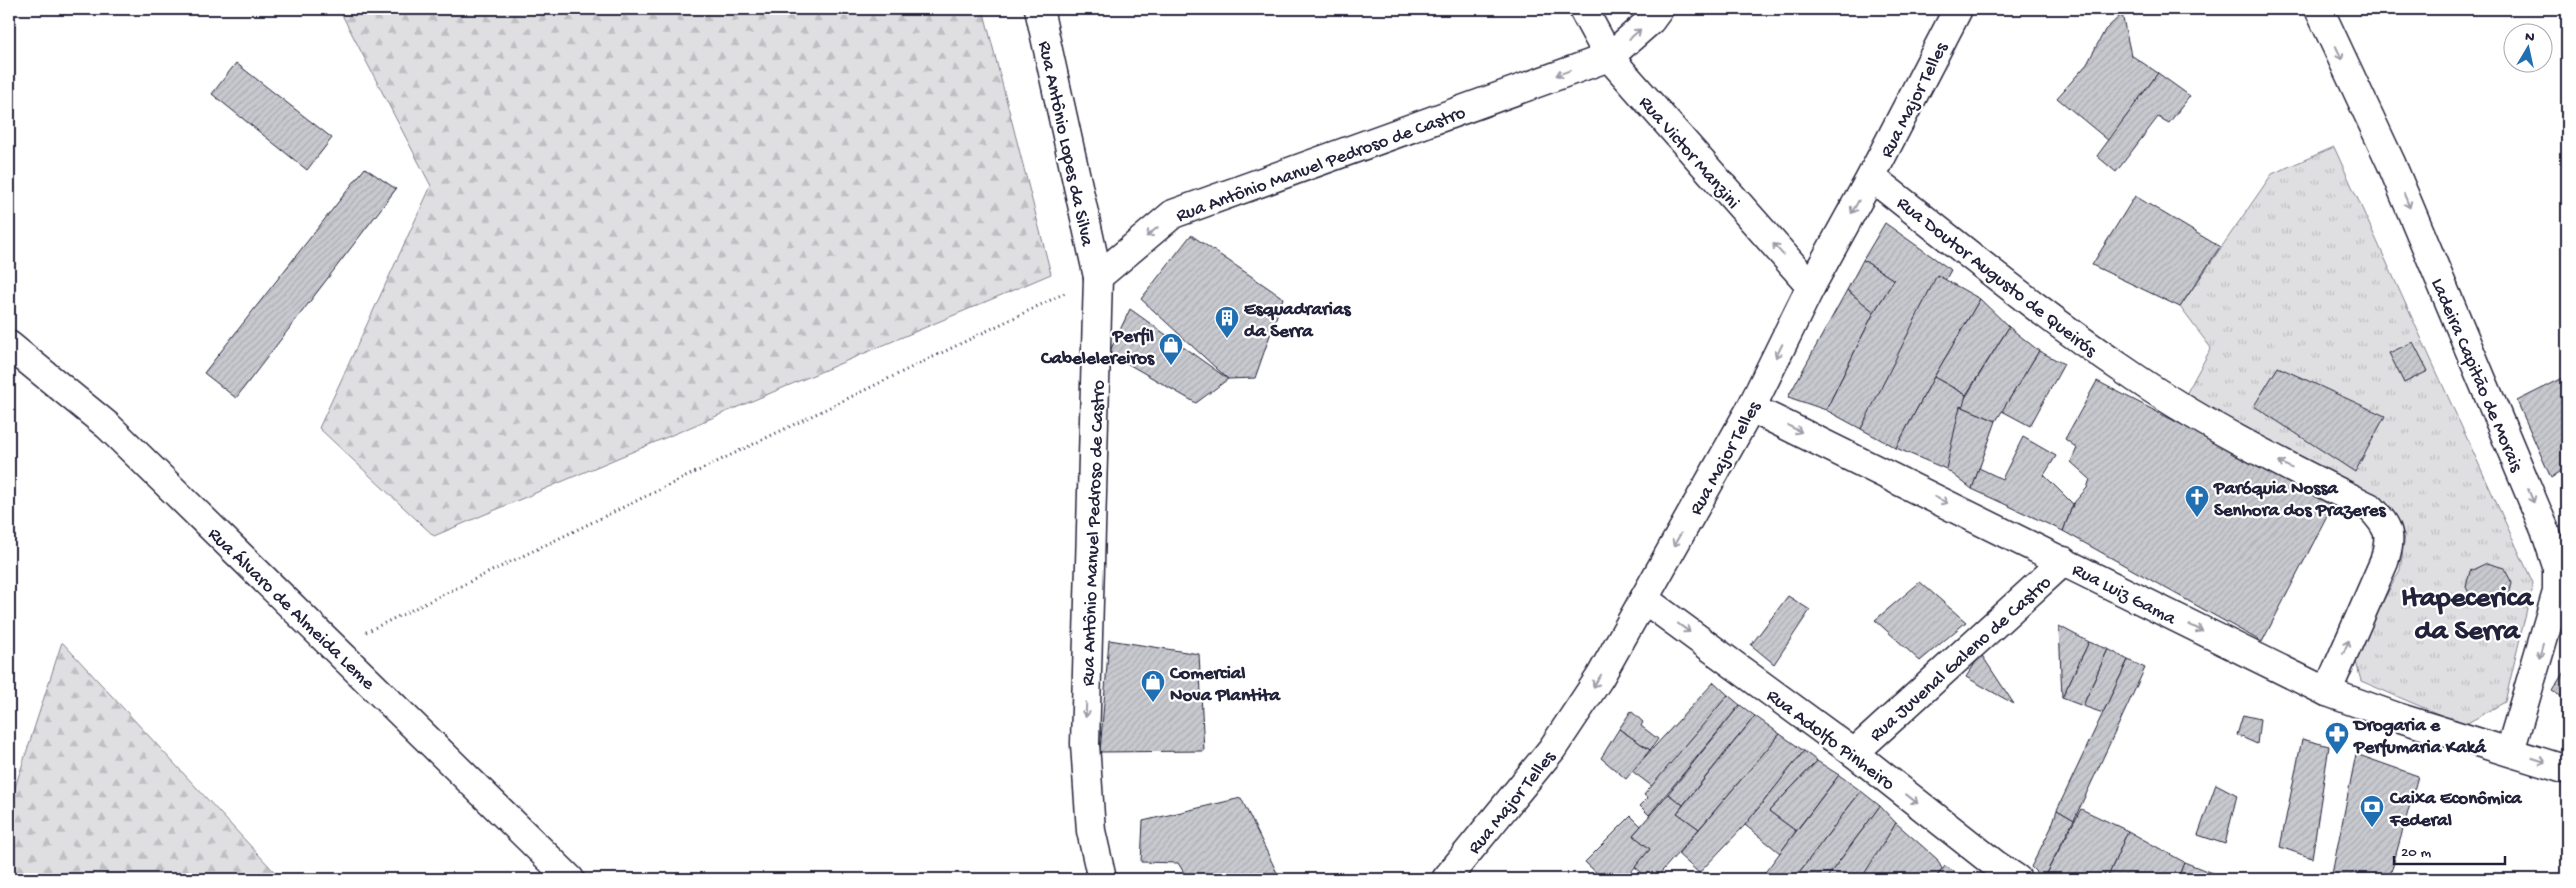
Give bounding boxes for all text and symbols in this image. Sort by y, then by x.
north arrow [2504,22,2554,72]
one-way arrow [1629,28,1642,40]
text: N [2524,29,2535,47]
street label: Rua Major Telles [1876,38,1955,162]
street label: Rua Antônio Lopes da Silva [1032,39,1098,250]
one-way arrow [2335,45,2345,60]
one-way arrow [1556,69,1572,78]
street label: Rua Victor Manzini [1633,92,1744,215]
street label: Rua Antônio Manuel Pedroso de Castro [1173,102,1469,228]
street label: Rua Doutor Augusto de Queirós [1891,193,2101,364]
one-way arrow [2402,193,2412,208]
one-way arrow [1849,200,1859,214]
one-way arrow [1146,226,1159,237]
one-way arrow [1772,243,1784,256]
street label: Ladeira Capitão de Morais [2425,275,2527,477]
place label: Esquadrarias da Serra [1244,299,1351,344]
building icon: Esquadrarias da Serra [1214,305,1240,339]
place label: Perfil Cabelelereiros [1040,326,1155,371]
shop icon: Perfil Cabelelereiros [1158,332,1184,366]
one-way arrow [1774,343,1783,358]
street label: Rua Antônio Manuel Pedroso de Castro [1078,379,1111,687]
street label: Rua Major Telles [1685,397,1767,520]
one-way arrow [1787,425,1802,434]
one-way arrow [2278,459,2293,469]
place label: Paróquia Nossa Senhora dos Prazeres [2213,478,2386,523]
church icon: Paróquia Nossa Senhora dos Prazeres [2184,484,2210,518]
one-way arrow [2526,488,2536,503]
one-way arrow [1933,496,1948,505]
street label: Rua Álvaro de Almeida Leme [202,524,379,696]
one-way arrow [1672,533,1682,548]
street label: Rua Luiz Gama [2068,559,2180,632]
street label: Rua Juvenal Galeno de Castro [1866,572,2057,747]
district label: Itapecerica da Serra [2401,583,2535,650]
one-way arrow [1677,623,1691,633]
one-way arrow [2188,624,2203,633]
one-way arrow [2342,640,2352,655]
one-way arrow [2536,643,2545,659]
place label: Comercial Nova Plantita [1169,663,1282,708]
shop icon: Comercial Nova Plantita [1140,669,1166,703]
one-way arrow [1592,674,1602,688]
street label: Rua Adolfo Pinheiro [1761,685,1899,797]
one-way arrow [1081,702,1090,718]
place label: Drogaria e Perfumaria Kaká [2352,715,2487,760]
pharmacy icon: Drogaria e Perfumaria Kaká [2324,721,2350,755]
street label: Rua Major Telles [1464,746,1562,860]
one-way arrow [2530,756,2546,766]
place label: Caixa Econômica Federal [2389,788,2523,833]
one-way arrow [1905,793,1918,804]
bank icon: Caixa Econômica Federal [2359,794,2385,828]
scale bar [2394,833,2505,865]
text: 20 m [2401,844,2431,862]

